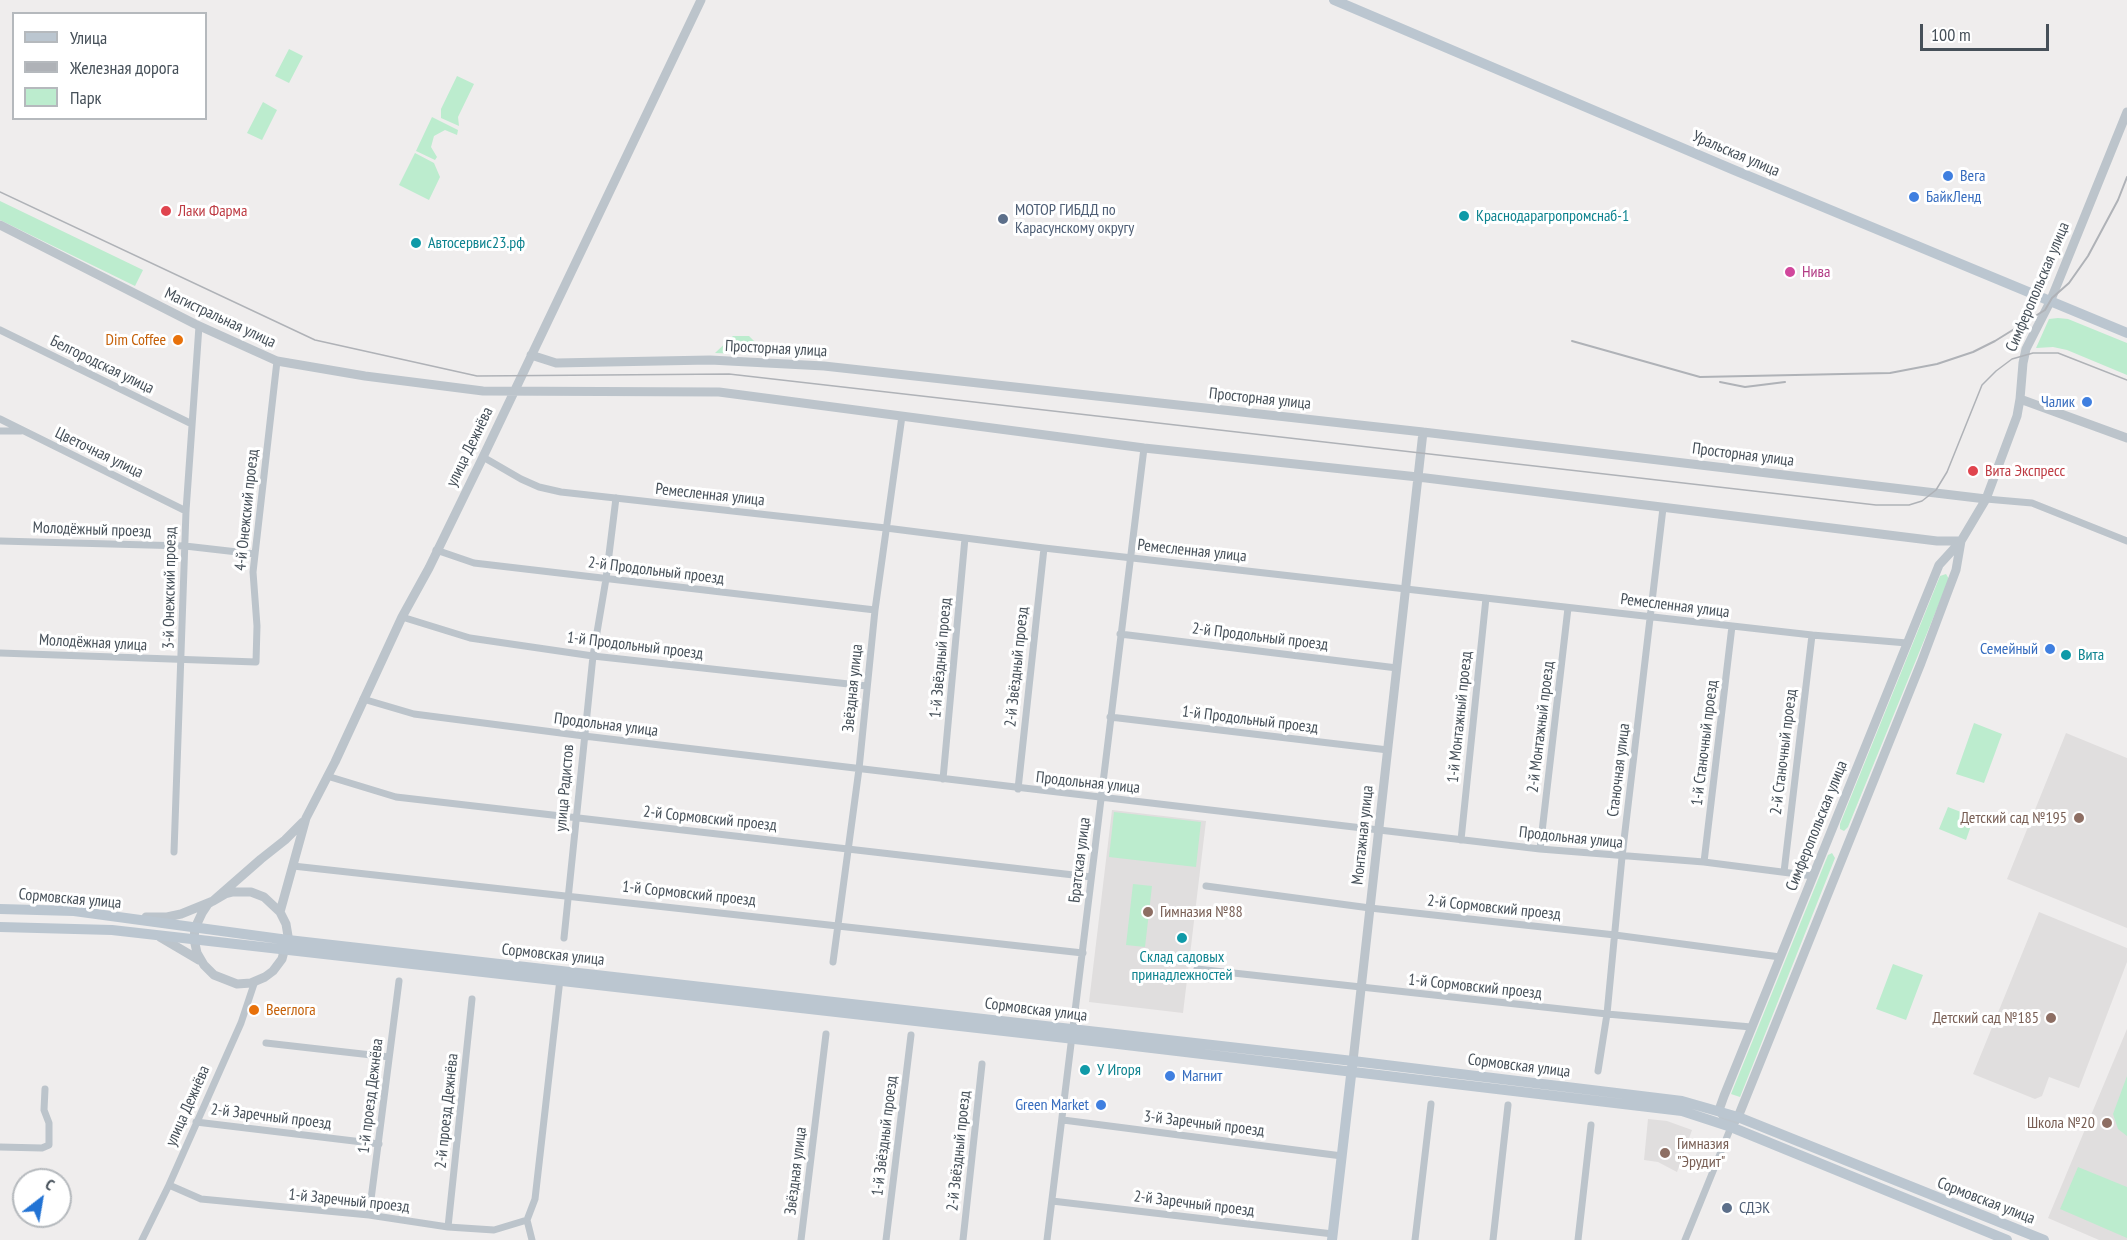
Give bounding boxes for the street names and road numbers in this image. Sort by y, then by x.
street label: Уральская улица [1689,127,1783,181]
street label: Симферопольская улица [2002,219,2074,355]
street label: Магистральная улица [161,284,279,352]
street label: Белгородская улица [47,332,157,398]
street label: Просторная улица [724,337,828,361]
street label: Просторная улица [1208,384,1312,414]
street label: улица Дежнёва [442,404,498,490]
street label: Цветочная улица [52,423,146,483]
street label: Просторная улица [1691,439,1795,471]
street label: 4-й Онежский проезд [231,448,263,572]
street label: Ремесленная улица [654,480,766,510]
street label: Молодёжный проезд [32,518,152,542]
street label: 3-й Онежский проезд [159,527,181,649]
street label: Ремесленная улица [1136,536,1248,566]
street label: 2-й Продольный проезд [587,553,725,589]
street label: Ремесленная улица [1619,590,1731,622]
street label: 1-й Звёздный проезд [926,597,956,719]
street label: 2-й Звёздный проезд [1001,606,1033,728]
street label: 2-й Продольный проезд [1191,619,1329,655]
street label: 1-й Продольный проезд [566,628,704,664]
street label: Молодёжная улица [38,631,148,655]
street label: Звёздная улица [839,643,867,733]
street label: 1-й Монтажный проезд [1444,650,1476,784]
street label: 2-й Монтажный проезд [1523,660,1559,794]
street label: 1-й Станочный проезд [1688,679,1722,807]
street label: 2-й Станочный проезд [1767,688,1801,816]
street label: 1-й Продольный проезд [1181,702,1319,738]
street label: Продольная улица [553,709,659,741]
street label: Станочная улица [1604,722,1634,818]
street label: улица Радистов [552,744,578,832]
street label: Симферопольская улица [1782,758,1852,894]
street label: Продольная улица [1035,768,1141,798]
street label: Монтажная улица [1348,784,1378,886]
street label: 2-й Сормовский проезд [642,802,778,836]
street label: Братская улица [1065,816,1095,904]
street label: Продольная улица [1518,823,1624,853]
street label: 1-й Сормовский проезд [621,877,757,911]
street label: Сормовская улица [18,885,122,913]
street label: 2-й Сормовский проезд [1426,891,1562,925]
street label: Сормовская улица [501,940,605,970]
street label: 1-й Сормовский проезд [1407,970,1543,1004]
street label: Сормовская улица [984,994,1088,1026]
street label: 1-й проезд Дежнёва [354,1037,388,1155]
street label: Сормовская улица [1467,1050,1571,1082]
street label: 2-й проезд Дежнёва [431,1053,463,1169]
street label: улица Дежнёва [162,1063,214,1149]
street label: 1-й Звёздный проезд [868,1075,902,1197]
street label: 2-й Звёздный проезд [943,1090,975,1212]
street label: 2-й Заречный проезд [210,1100,332,1134]
street label: 3-й Заречный проезд [1143,1107,1265,1141]
street label: Звёздная улица [781,1126,811,1216]
street label: Сормовская улица [1934,1174,2038,1228]
street label: 1-й Заречный проезд [288,1185,410,1217]
street label: 2-й Заречный проезд [1133,1187,1255,1221]

